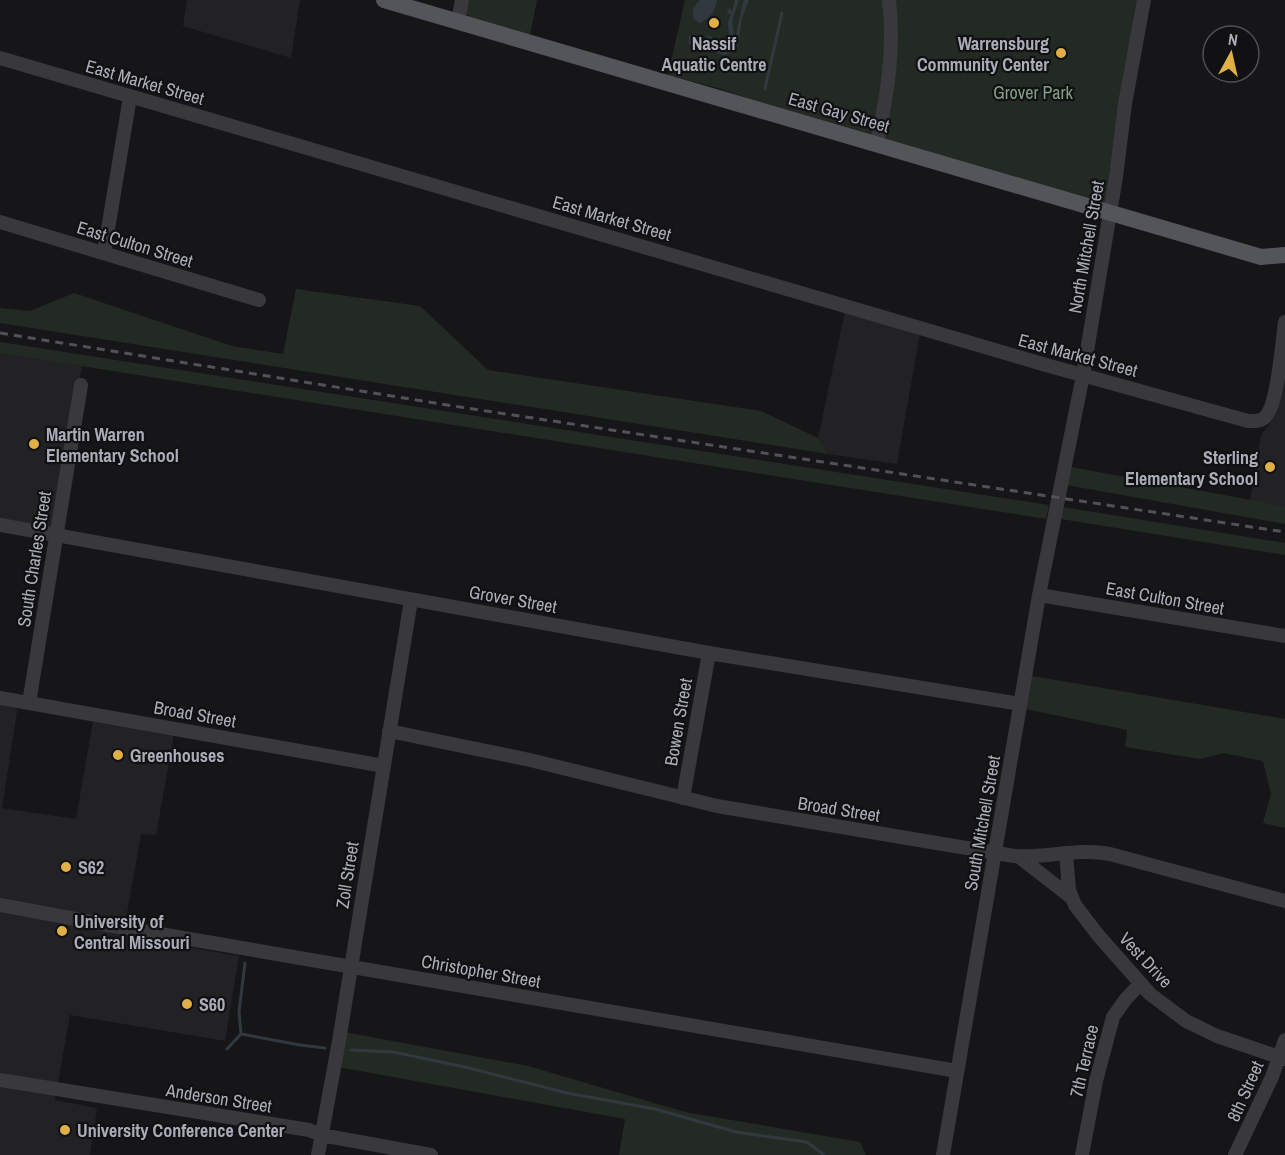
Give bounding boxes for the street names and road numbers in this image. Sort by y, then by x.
street label: East Market Street [83,53,207,111]
street label: East Gay Street [785,86,893,138]
street label: North Mitchell Street [1062,179,1110,315]
street label: East Market Street [550,189,674,247]
street label: East Culton Street [74,215,196,273]
street label: East Market Street [1016,327,1140,383]
street label: South Charles Street [11,489,57,629]
street label: East Culton Street [1104,575,1226,621]
street label: Grover Street [467,579,559,619]
street label: Bowen Street [658,676,698,768]
street label: Broad Street [152,694,238,734]
street label: South Mitchell Street [958,753,1006,893]
street label: Broad Street [796,790,882,828]
street label: Zoll Street [329,840,365,910]
street label: Vest Drive [1114,927,1178,993]
street label: Christopher Street [419,948,543,994]
street label: 7th Terrace [1064,1022,1104,1100]
street label: 8th Street [1221,1057,1269,1125]
street label: Anderson Street [163,1077,274,1119]

